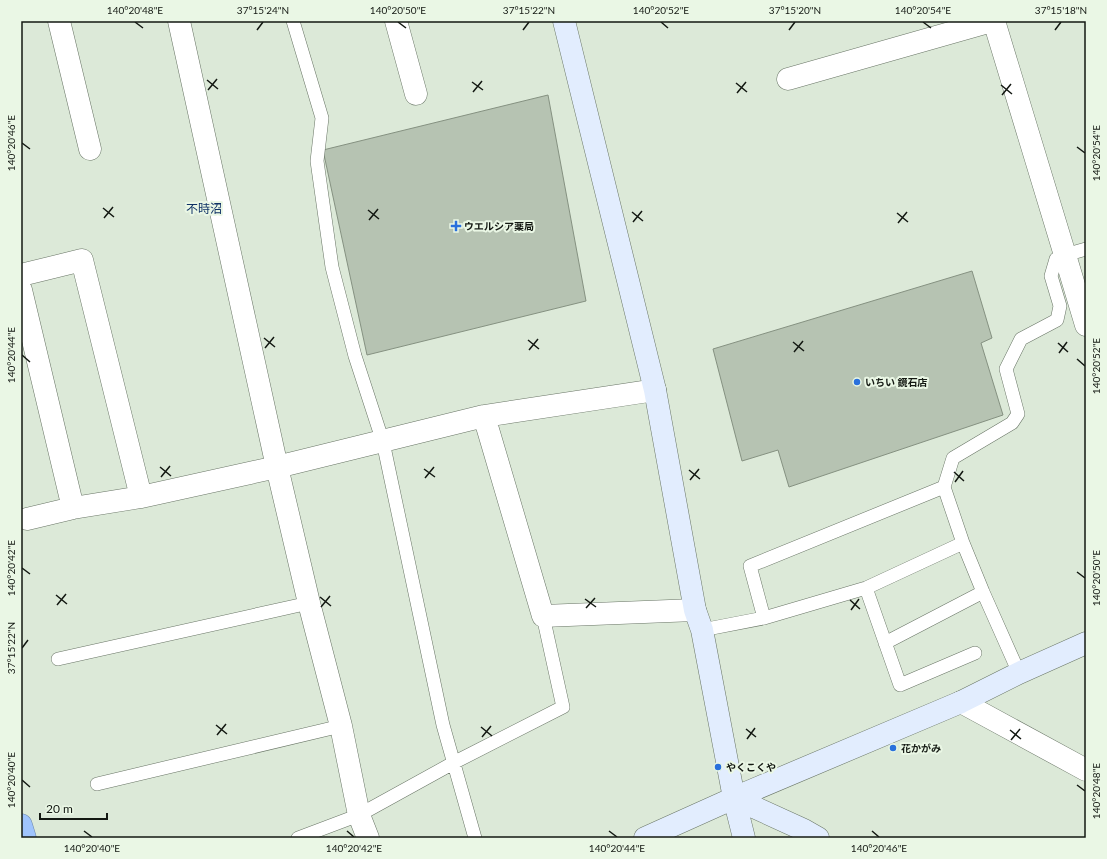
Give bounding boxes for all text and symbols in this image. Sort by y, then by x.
text: 140°20'48"E [107,4,163,16]
text: 37°15'24"N [237,4,289,16]
text: 140°20'50"E [370,4,426,16]
text: 37°15'22"N [503,4,555,16]
text: 140°20'52"E [633,4,689,16]
text: 37°15'20"N [769,4,821,16]
text: 140°20'54"E [895,4,951,16]
text: 37°15'18"N [1035,4,1087,16]
text: 140°20'46"E [5,115,17,171]
text: 140°20'54"E [1090,125,1102,181]
district label: 不時沼 [186,201,222,216]
place label: ウエルシア薬局 [464,220,534,232]
marker: ウエルシア薬局 [451,221,461,231]
text: 140°20'44"E [5,327,17,383]
text: 140°20'52"E [1090,338,1102,394]
place label: いちい 鏡石店 [865,376,927,388]
marker: いちい 鏡石店 [852,377,862,387]
text: 140°20'42"E [5,540,17,596]
text: 140°20'50"E [1090,550,1102,606]
text: 37°15'22"N [5,622,17,674]
place label: 花かがみ [901,742,941,754]
marker: 花かがみ [888,743,898,753]
text: 140°20'40"E [5,752,17,808]
place label: やくこくや [726,761,776,773]
marker: やくこくや [713,762,723,772]
text: 140°20'48"E [1090,763,1102,819]
scale bar [40,795,107,821]
text: 20 m [46,801,73,816]
text: 140°20'40"E [64,842,120,854]
text: 140°20'42"E [326,842,382,854]
text: 140°20'44"E [589,842,645,854]
text: 140°20'46"E [851,842,907,854]

